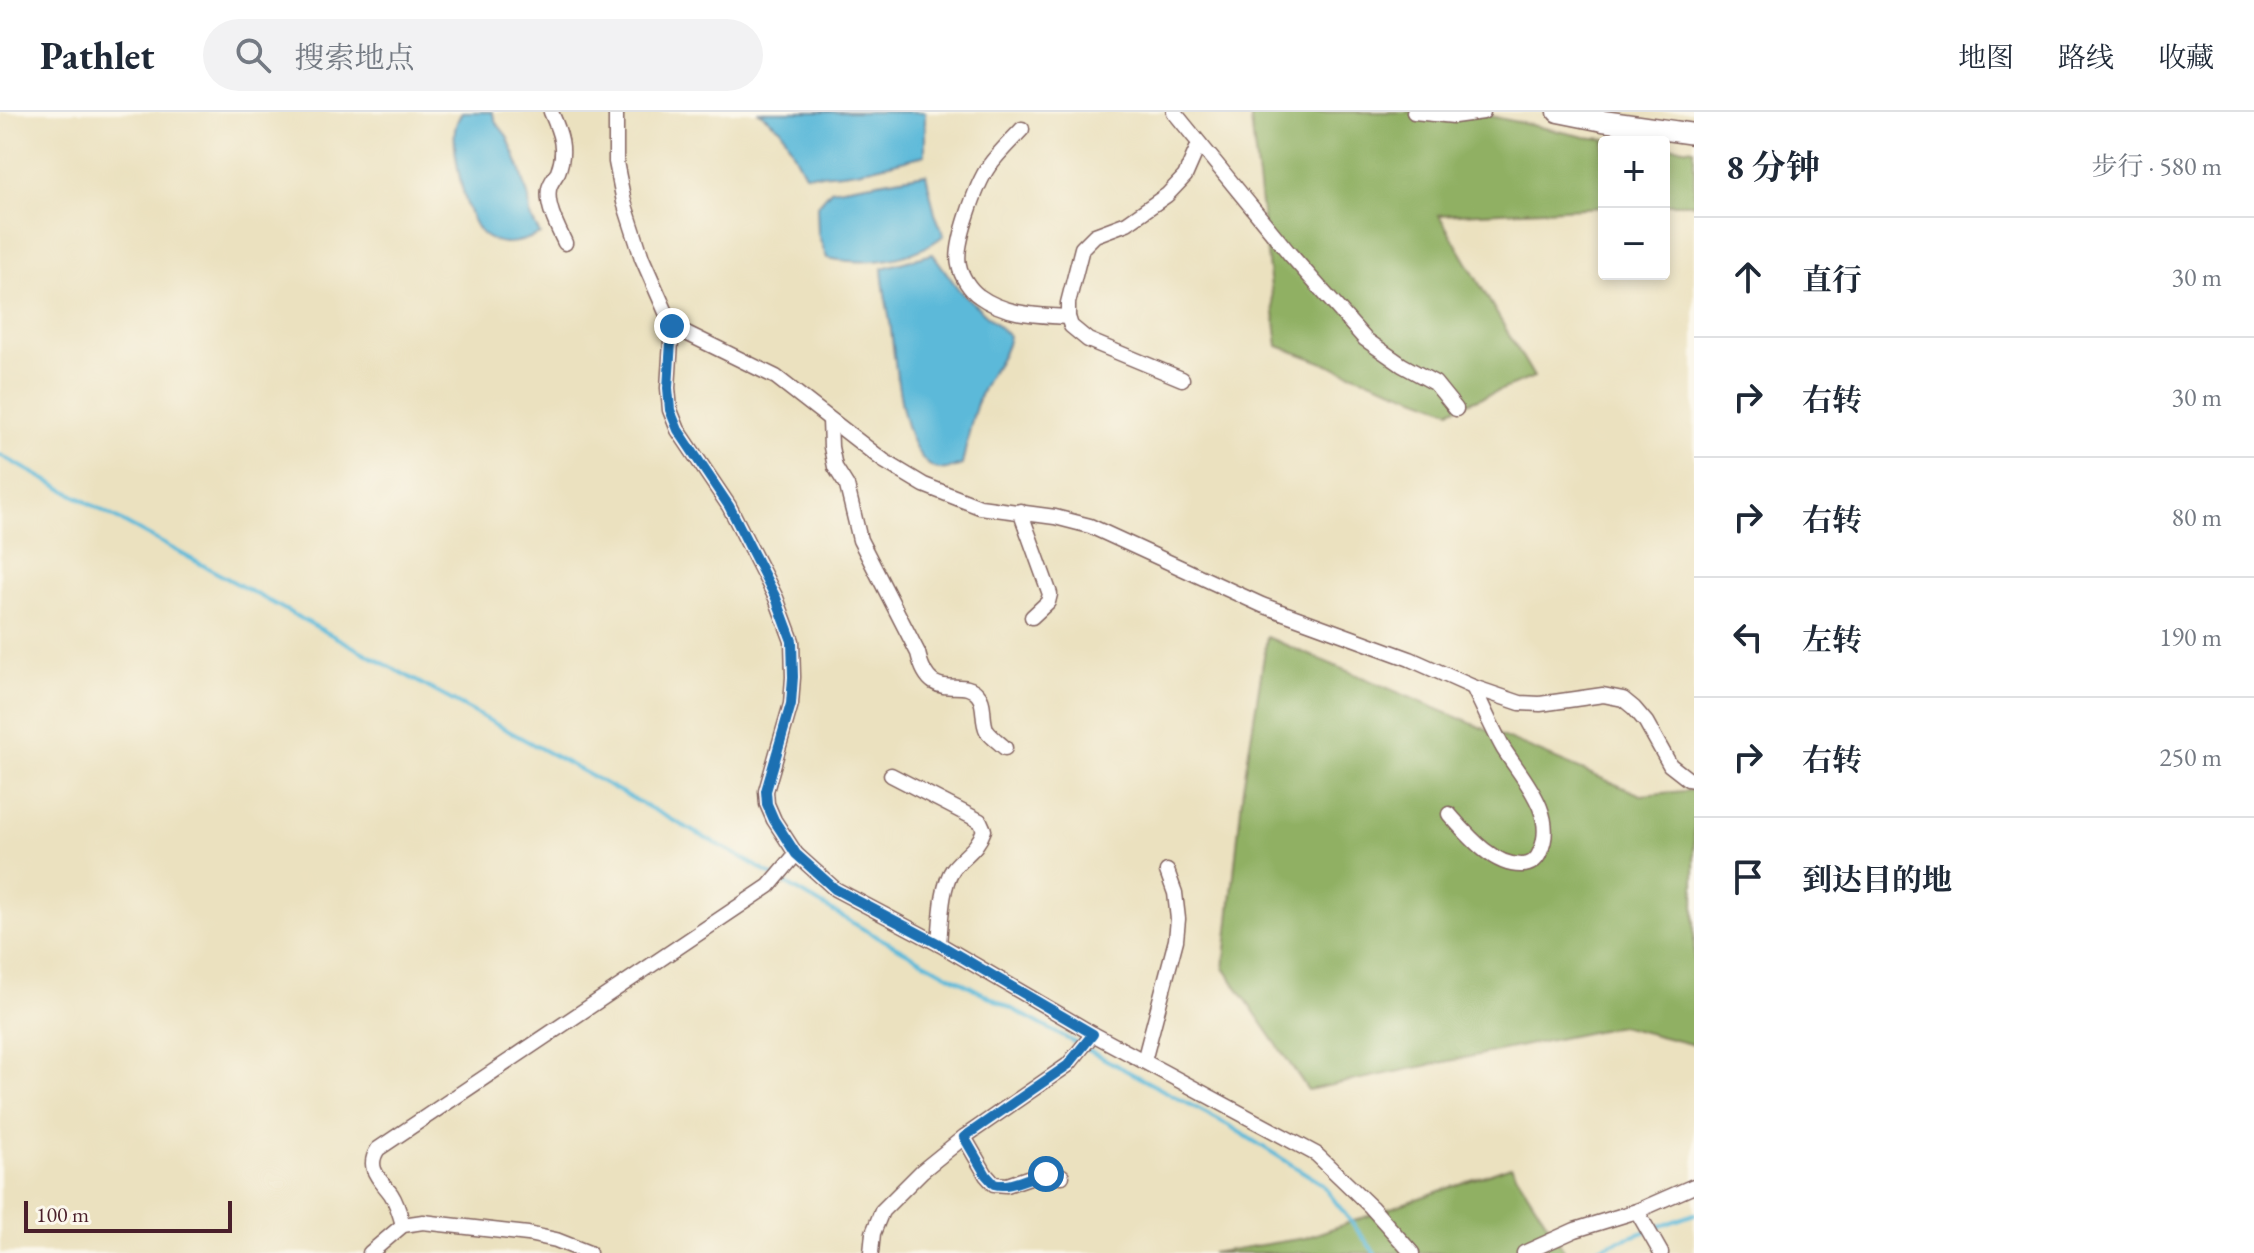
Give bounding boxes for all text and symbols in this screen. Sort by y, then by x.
search box [203,19,763,91]
text: Pathlet [40,31,155,80]
icon: search [231,33,275,77]
text: 搜索地点 [295,38,415,77]
text: 地图 [1958,39,2014,75]
text: 路线 [2058,39,2114,75]
text: 收藏 [2158,39,2214,75]
map controls [1598,136,1670,280]
button: + [1598,136,1670,208]
text: 8 分钟 [1726,145,1820,189]
text: 步行 · 580 m [2092,149,2222,183]
button: − [1598,208,1670,280]
icon: ahead [1726,255,1770,299]
text: 直行 [1802,260,1862,299]
text: 30 m [2172,260,2222,294]
route end [654,308,690,344]
icon: right [1726,375,1770,419]
text: 右转 [1802,380,1862,419]
text: 30 m [2172,380,2222,414]
icon: right [1726,495,1770,539]
text: 右转 [1802,500,1862,539]
text: 80 m [2172,500,2222,534]
icon: left [1726,615,1770,659]
text: 左转 [1802,620,1862,659]
text: 190 m [2159,620,2222,654]
icon: right [1726,735,1770,779]
text: 右转 [1802,740,1862,779]
text: 250 m [2159,740,2222,774]
icon: arrive [1726,855,1770,899]
text: 到达目的地 [1802,860,1952,899]
route start [1028,1156,1064,1192]
scale bar [24,1197,232,1233]
text: 100 m [36,1200,89,1229]

